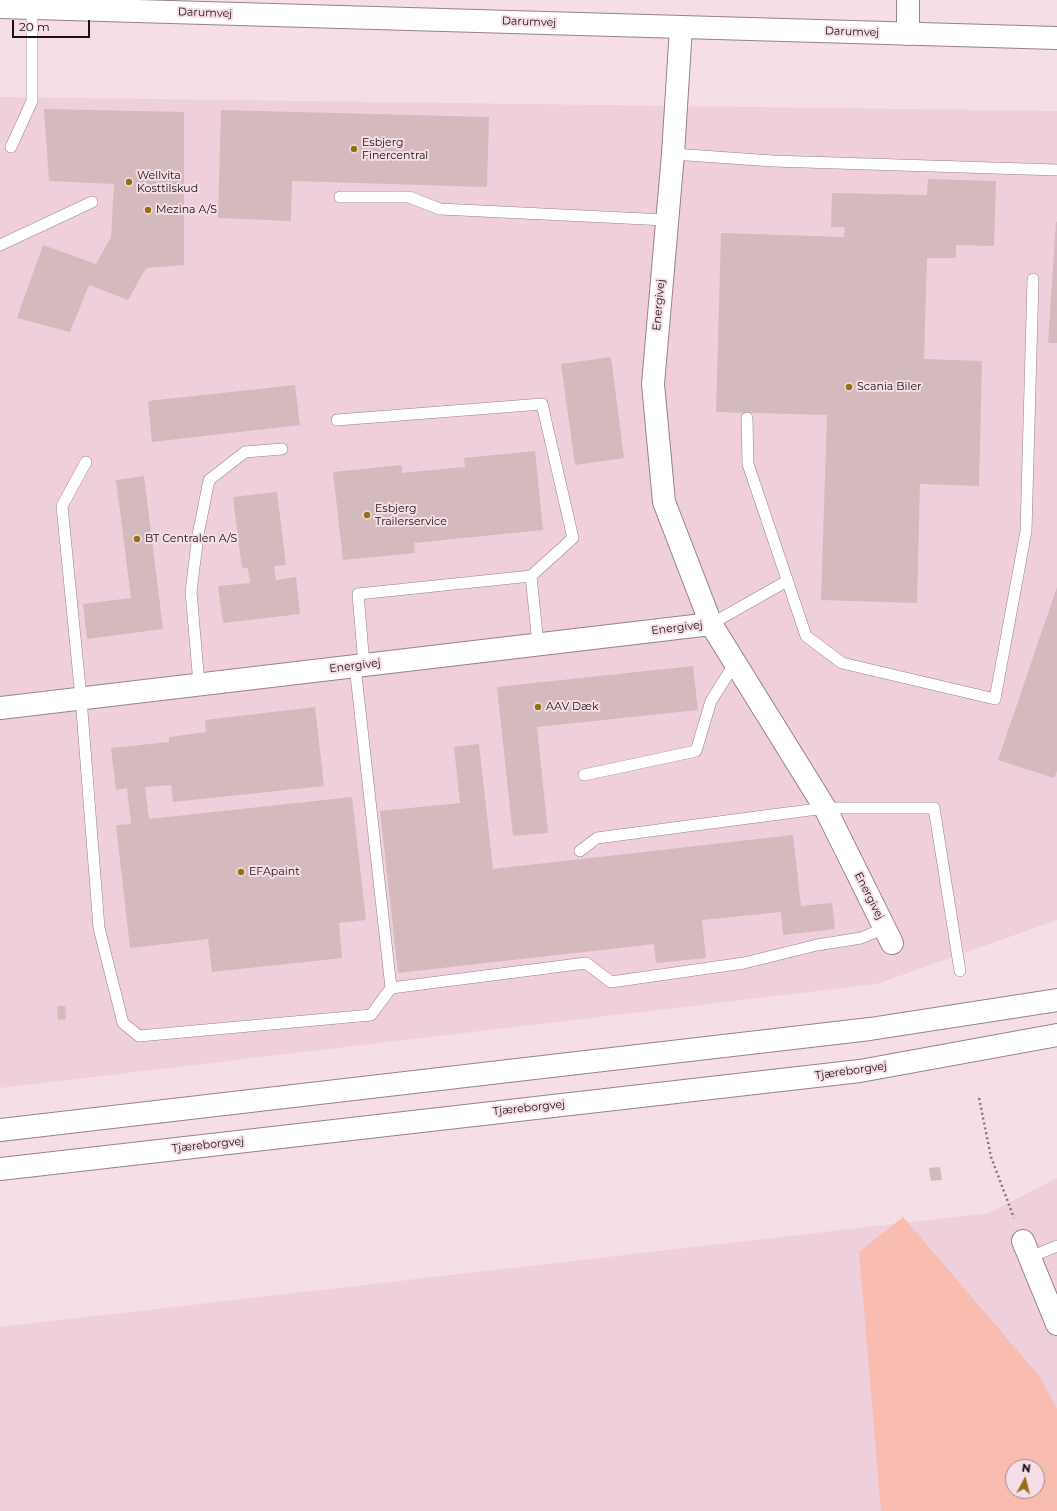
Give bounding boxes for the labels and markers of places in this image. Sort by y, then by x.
place label: Esbjerg Finercentral [362,136,428,162]
marker: Esbjerg Finercentral [349,144,359,154]
place label: Wellvita Kosttilskud [137,169,198,195]
marker: Wellvita Kosttilskud [124,177,134,187]
place label: Mezina A/S [156,203,217,217]
marker: Mezina A/S [143,205,153,215]
place label: Scania Biler [857,380,921,394]
marker: Scania Biler [844,382,854,392]
place label: Esbjerg Trailerservice [375,502,447,528]
marker: Esbjerg Trailerservice [362,510,372,520]
place label: BT Centralen A/S [145,532,237,546]
marker: BT Centralen A/S [132,534,142,544]
place label: AAV Dæk [546,700,599,714]
marker: AAV Dæk [533,702,543,712]
place label: EFApaint [249,865,300,879]
marker: EFApaint [236,867,246,877]

